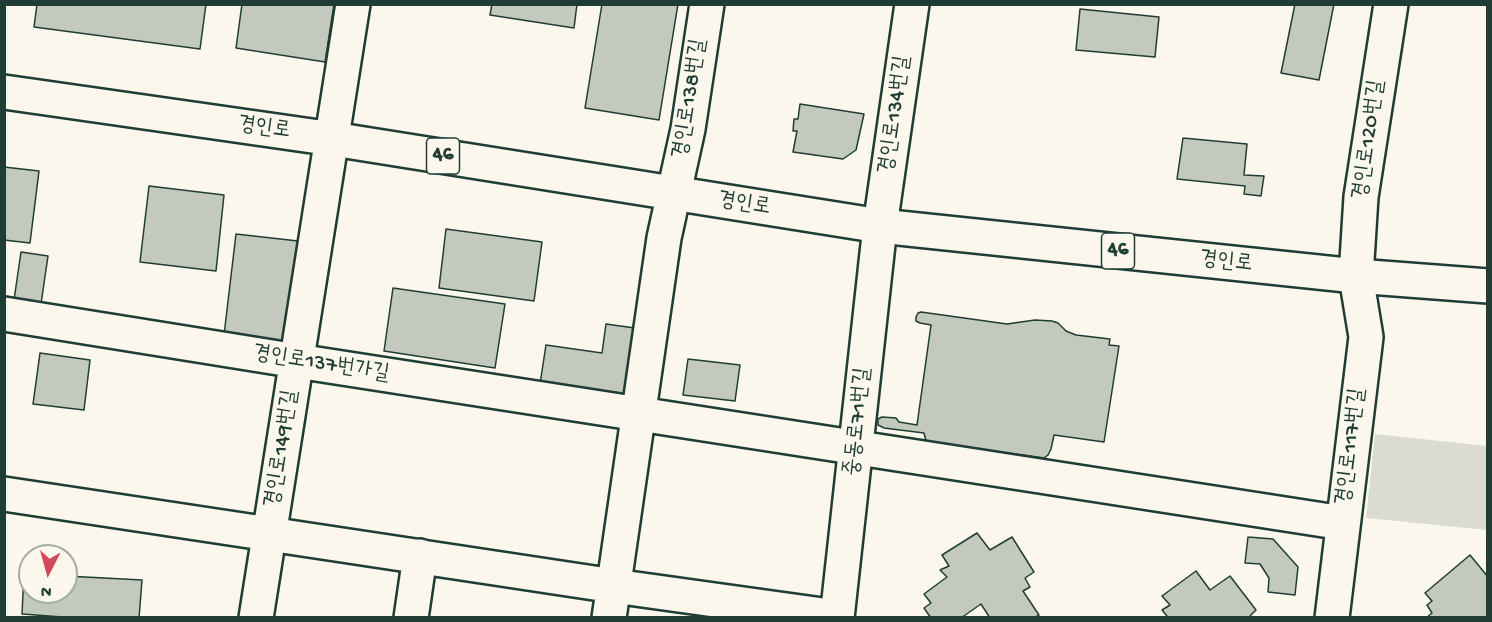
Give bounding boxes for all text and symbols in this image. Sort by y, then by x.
street label: 경인로138번길 [669,37,713,161]
street label: 경인로134번길 [875,54,917,176]
street label: 경인로120번길 [1349,78,1391,202]
street label: 경인로 [236,112,292,146]
road number: 46 [426,138,460,174]
street label: 경인로 [716,188,772,222]
road number: 46 [1102,233,1134,269]
street label: 경인로 [1198,247,1254,279]
street label: 경인로137번가길 [251,341,391,389]
street label: 중동로71번길 [840,366,878,478]
street label: 경인로117번길 [1332,387,1372,507]
street label: 경인로149번길 [261,388,305,510]
north arrow [18,544,78,604]
text: N [40,580,52,600]

